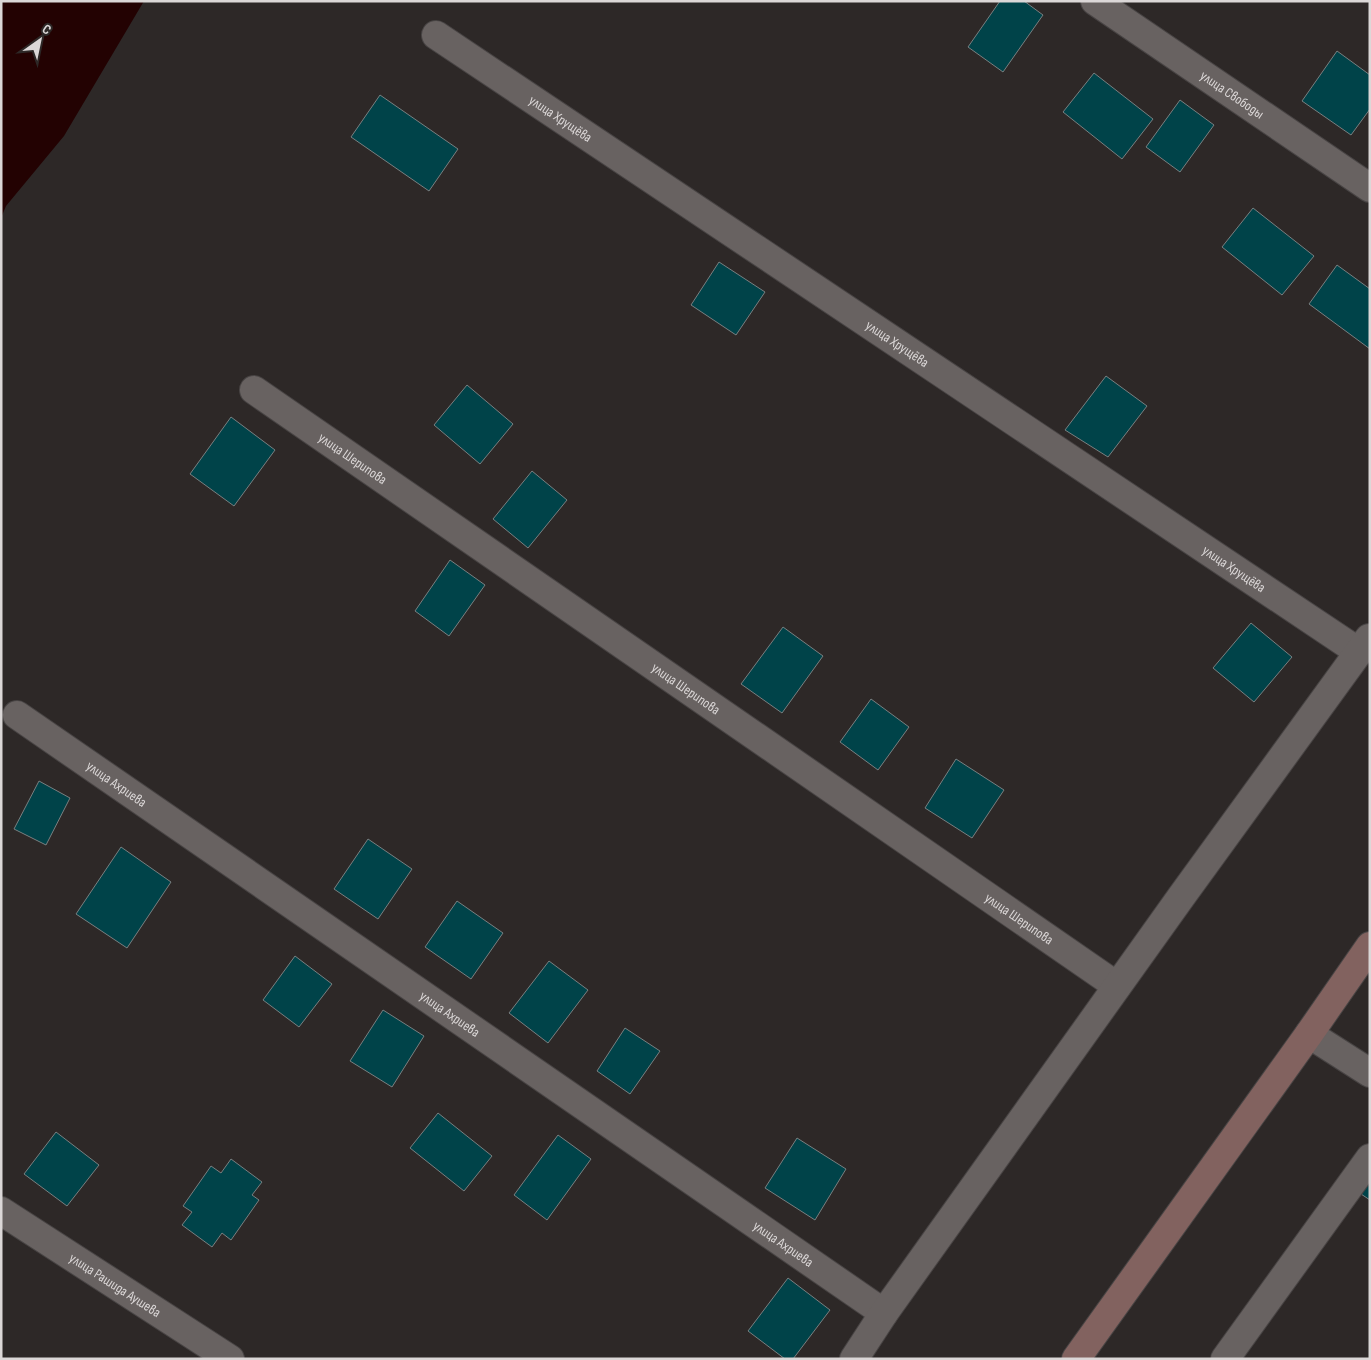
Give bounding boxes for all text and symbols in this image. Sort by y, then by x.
north arrow [15,15,65,65]
text: С [39,20,54,39]
street label: улица Свободы [1197,67,1267,122]
street label: улица Хрущёва [526,92,595,146]
street label: улица Хрущёва [862,317,932,371]
street label: улица Шерипова [315,429,390,488]
street label: улица Хрущёва [1199,542,1269,596]
street label: улица Шерипова [648,659,723,718]
street label: улица Ахриева [83,757,150,811]
street label: улица Шерипова [981,889,1056,948]
street label: улица Ахриева [416,987,483,1041]
street label: улица Ахриева [750,1217,817,1271]
street label: улица Рашида Аушева [66,1249,164,1321]

